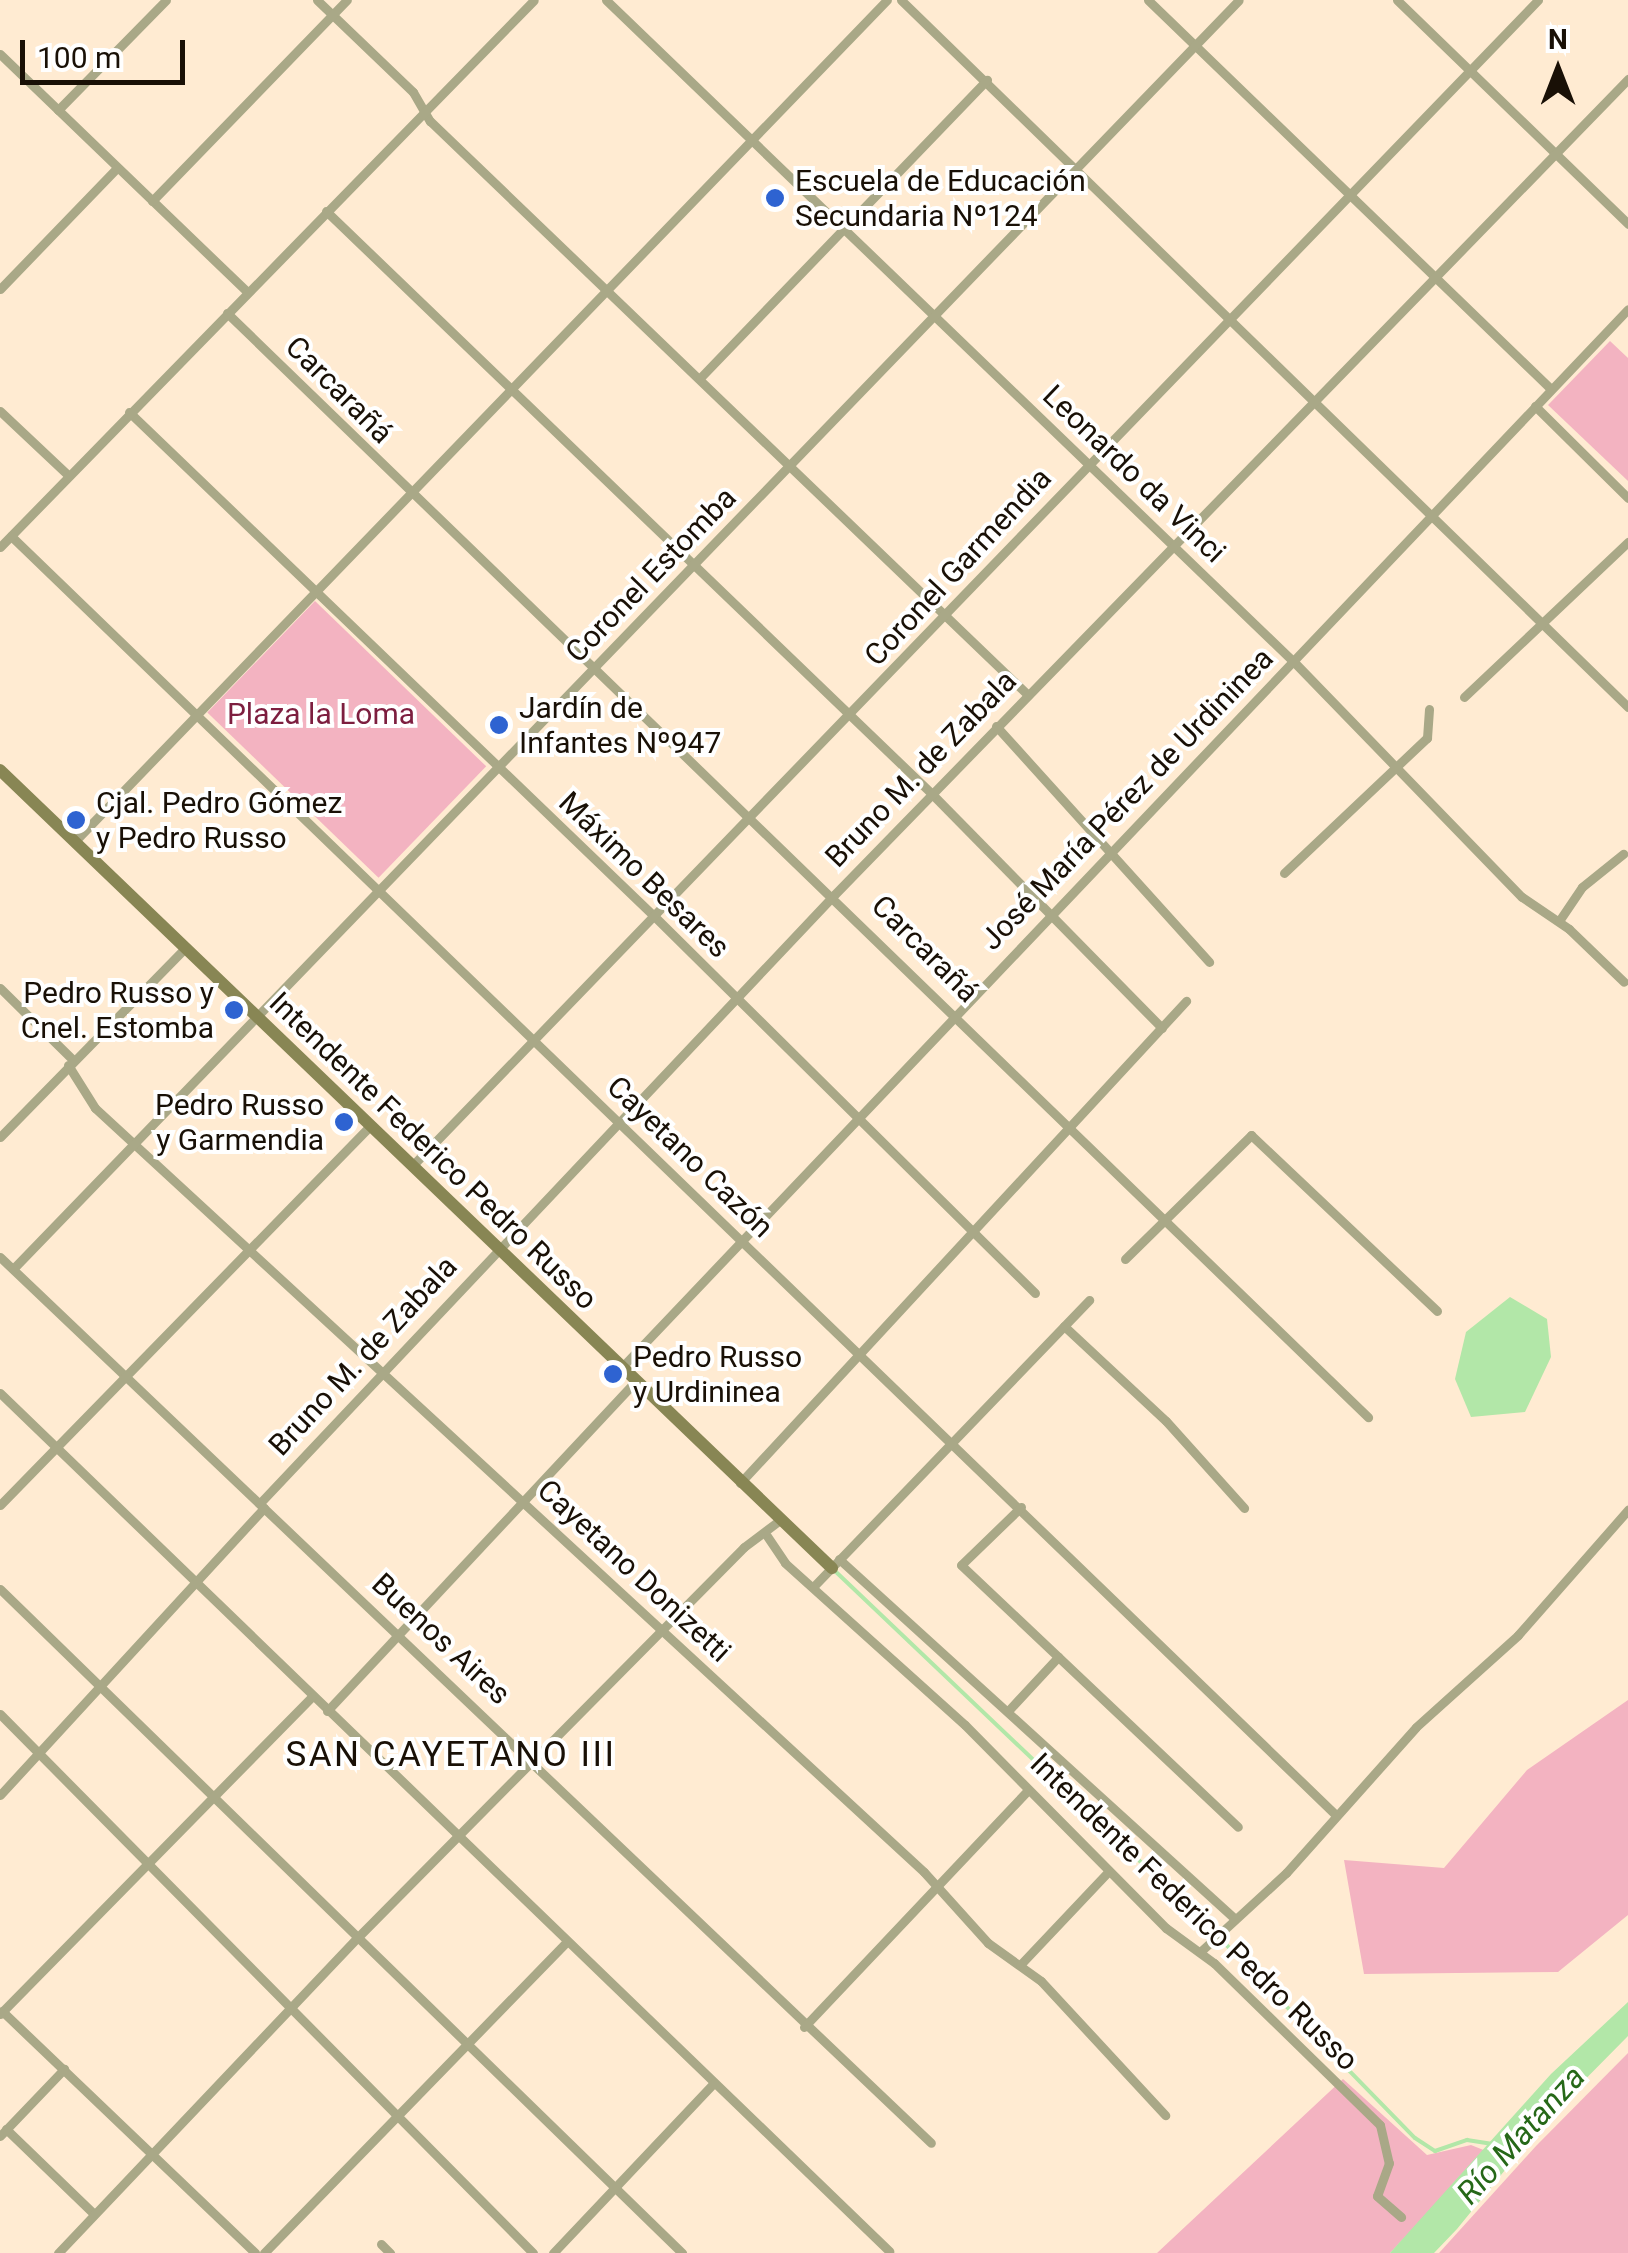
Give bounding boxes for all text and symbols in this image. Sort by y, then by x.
scale bar [25,20,190,82]
north arrow [1508,20,1608,120]
text: N [1548,23,1568,56]
text: 100 m [37,40,121,75]
place label: Escuela de Educación Secundaria Nº124 [795,163,1086,234]
marker: Escuela de Educación Secundaria Nº124 [764,187,786,209]
street label: Carcarañá [278,329,400,451]
street label: Leonardo da Vinci [1035,378,1233,570]
street label: Coronel Garmendia [857,461,1059,673]
street label: Coronel Estomba [558,480,744,670]
street label: José María Pérez de Urdininea [973,641,1281,957]
street label: Bruno M. de Zabala [818,663,1024,875]
place label: Jardín de Infantes Nº947 [519,690,721,760]
park label: Plaza la Loma [227,696,415,732]
marker: Jardín de Infantes Nº947 [488,714,510,736]
place label: Cjal. Pedro Gómez y Pedro Russo [96,785,342,856]
street label: Máximo Besares [551,785,737,965]
marker: Cjal. Pedro Gómez y Pedro Russo [65,809,87,831]
street label: Carcarañá [864,888,986,1010]
place label: Pedro Russo y Cnel. Estomba [21,975,214,1046]
street label: Intendente Federico Pedro Russo [262,985,604,1317]
marker: Pedro Russo y Cnel. Estomba [223,999,245,1021]
street label: Cayetano Cazón [599,1069,781,1245]
place label: Pedro Russo y Garmendia [155,1087,324,1158]
marker: Pedro Russo y Garmendia [333,1111,355,1133]
street label: Bruno M. de Zabala [261,1249,465,1463]
place label: Pedro Russo y Urdininea [633,1339,802,1410]
marker: Pedro Russo y Urdininea [602,1363,624,1385]
street label: Cayetano Donizetti [530,1472,738,1670]
street label: Buenos Aires [364,1566,518,1712]
district label: SAN CAYETANO III [285,1734,617,1776]
street label: Intendente Federico Pedro Russo [1023,1746,1365,2078]
water label: Río Matanza [1449,2058,1593,2212]

